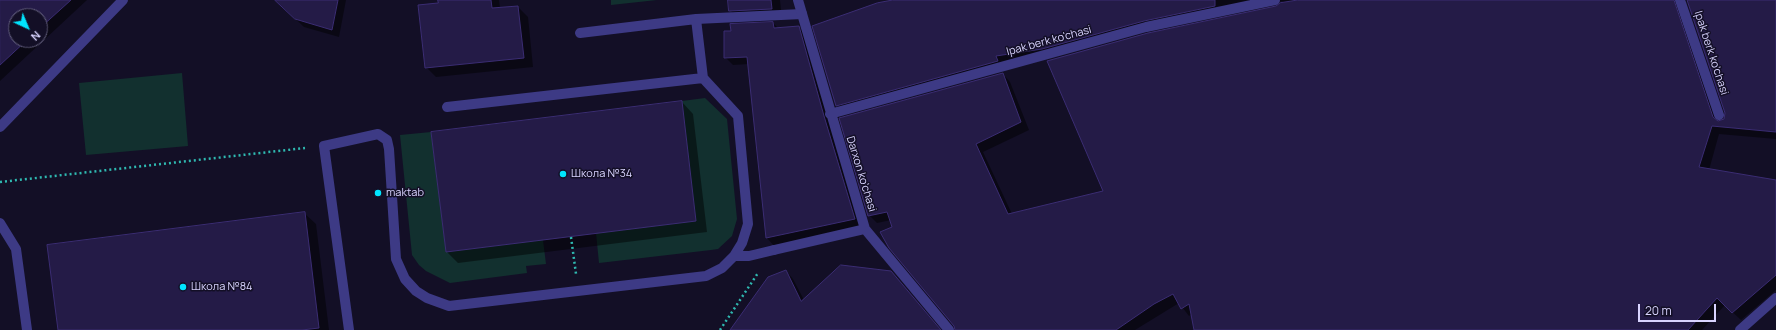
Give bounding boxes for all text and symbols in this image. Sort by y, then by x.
north arrow [8,8,48,48]
street label: Ipak berk ko'chasi [1691,9,1731,97]
street label: Ipak berk ko'chasi [1005,23,1093,59]
text: N [28,28,44,44]
street label: Darxon ko'chasi [843,135,879,213]
place label: Школа №34 [571,167,632,181]
marker: Школа №34 [558,169,568,179]
place label: maktab [386,186,424,200]
marker: maktab [373,188,383,198]
place label: Школа №84 [191,280,253,294]
marker: Школа №84 [178,282,188,292]
scale bar [1640,296,1718,322]
text: 20 m [1645,302,1672,319]

